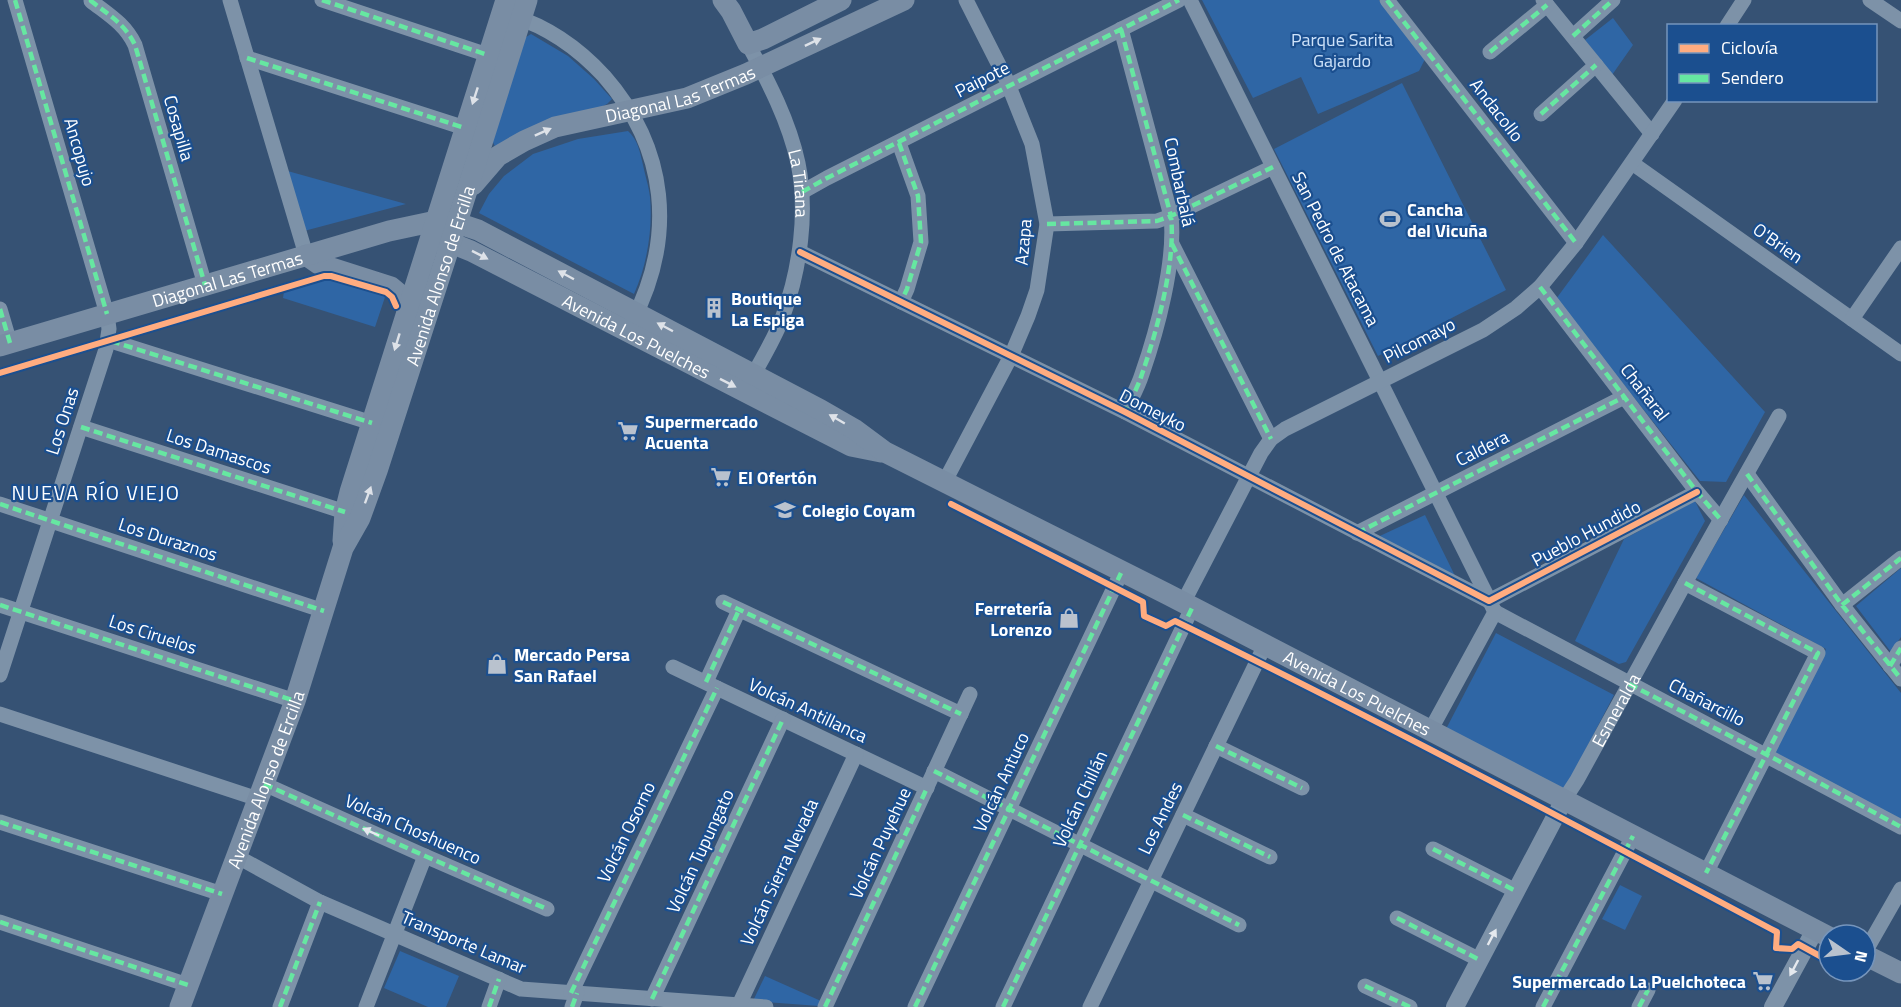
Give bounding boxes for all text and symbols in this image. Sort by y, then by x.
legend [1667,24,1877,102]
park label: Parque Sarita Gajardo [1291,26,1393,74]
text: Ciclovía [1721,34,1778,61]
one-way arrow [804,38,821,47]
street label: Paipote [950,54,1014,104]
street label: Diagonal Las Termas [603,58,760,129]
text: Sendero [1721,64,1784,91]
street label: Andacollo [1464,73,1530,147]
one-way arrow [470,87,479,105]
street label: Cosapilla [157,92,201,164]
street label: Ancopujo [57,115,103,189]
one-way arrow [535,127,553,137]
street label: Combarbalá [1157,135,1203,229]
street label: La Tirana [782,146,816,218]
street label: San Pedro de Atacama [1285,167,1387,331]
street label: Avenida Alonso de Ercilla [398,182,481,369]
place label: Cancha del Vicuña [1407,196,1488,244]
sports icon: Cancha del Vicuña [1378,207,1402,231]
street label: O'Brien [1747,216,1809,270]
street label: Azapa [1008,218,1038,266]
street label: Diagonal Las Termas [149,244,306,314]
one-way arrow [472,251,489,260]
one-way arrow [557,270,574,280]
place label: Boutique La Espiga [731,285,804,333]
street label: Avenida Los Puelches [558,287,715,385]
building icon: Boutique La Espiga [702,296,726,320]
street label: Pilcomayo [1378,310,1460,370]
one-way arrow [656,322,673,332]
one-way arrow [392,333,401,351]
street label: Chañaral [1614,357,1676,427]
one-way arrow [720,378,737,388]
street label: Domeyko [1115,382,1191,438]
street label: Los Onas [38,384,86,458]
place label: Supermercado Acuenta [645,408,758,456]
one-way arrow [828,414,845,424]
supermarket icon: Supermercado Acuenta [616,419,640,443]
street label: Los Damascos [163,421,275,481]
street label: Caldera [1451,423,1513,473]
place label: El Ofertón [738,464,817,491]
supermarket icon: El Ofertón [709,465,733,489]
district label: NUEVA RÍO VIEJO [12,477,180,508]
one-way arrow [364,486,373,504]
street label: Pueblo Hundido [1527,493,1645,573]
place label: Colegio Coyam [802,497,915,524]
school or university icon: Colegio Coyam [773,498,797,522]
street label: Los Duraznos [115,510,221,568]
place label: Ferretería Lorenzo [975,595,1052,643]
shop icon: Ferretería Lorenzo [1057,606,1081,630]
street label: Los Ciruelos [106,607,200,661]
place label: Mercado Persa San Rafael [514,641,630,689]
street label: Avenida Los Puelches [1279,643,1436,742]
shop icon: Mercado Persa San Rafael [485,652,509,676]
street label: Esmeralda [1584,668,1647,752]
street label: Volcán Antillanca [744,671,872,749]
street label: Chañarcillo [1664,671,1750,733]
street label: Avenida Alonso de Ercilla [220,687,311,872]
street label: Volcán Antuco [966,728,1036,836]
street label: Volcán Chillán [1046,746,1114,852]
street label: Volcán Osorno [590,777,662,887]
street label: Los Andes [1131,777,1189,859]
street label: Volcán Puyehue [842,783,918,903]
street label: Volcán Tupungato [659,784,741,918]
street label: Volcán Choshuenco [341,787,485,871]
street label: Volcán Sierra Nevada [733,794,825,950]
one-way arrow [363,828,380,837]
street label: Transporte Lamar [397,903,531,981]
north arrow [1817,923,1877,983]
one-way arrow [1487,928,1497,945]
text: N [1849,948,1875,965]
one-way arrow [1789,960,1799,977]
place label: Supermercado La Puelchoteca [1512,968,1746,995]
supermarket icon: Supermercado La Puelchoteca [1751,969,1775,993]

